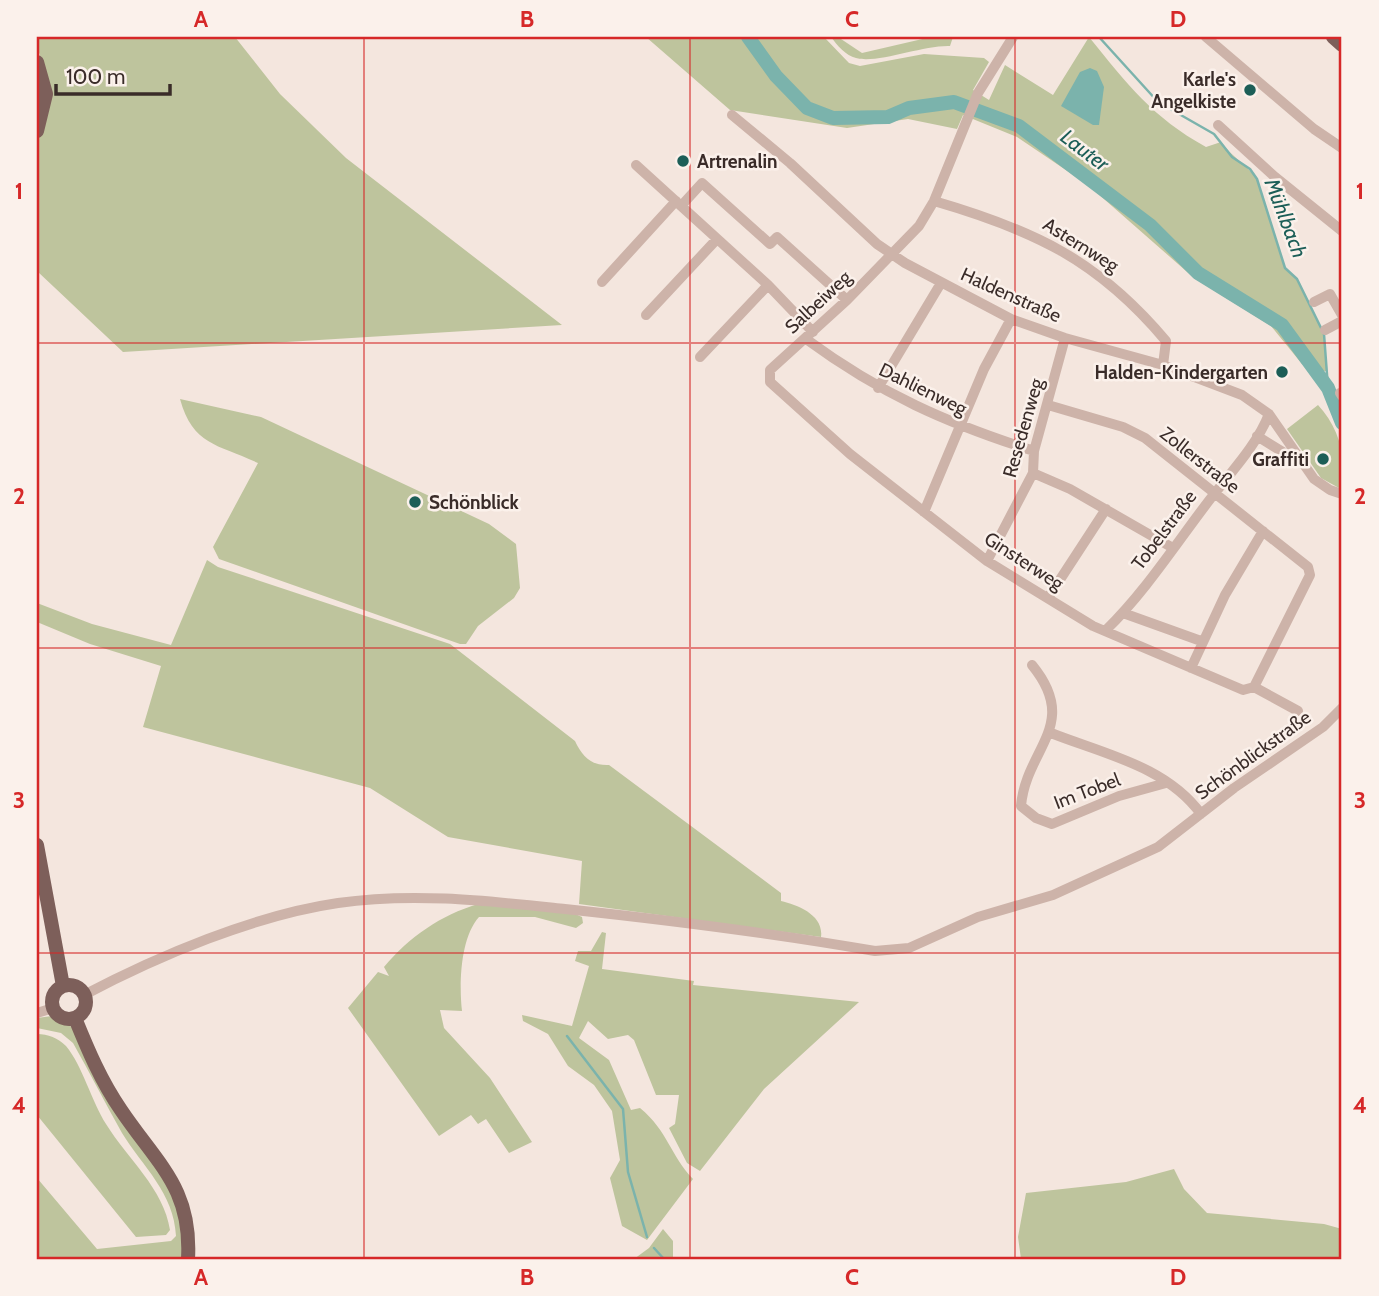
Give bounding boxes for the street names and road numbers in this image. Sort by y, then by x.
street label: Asternweg [1039,213,1124,278]
street label: Haldenstraße [957,263,1065,327]
street label: Salbeiweg [780,265,856,338]
street label: Dahlienweg [875,358,971,420]
street label: Resedenweg [998,375,1048,480]
street label: Zollerstraße [1156,422,1245,498]
street label: Tobelstraße [1127,485,1202,574]
street label: Ginsterweg [980,527,1068,595]
street label: Schönblickstraße [1191,705,1315,805]
street label: Im Tobel [1050,768,1124,814]

